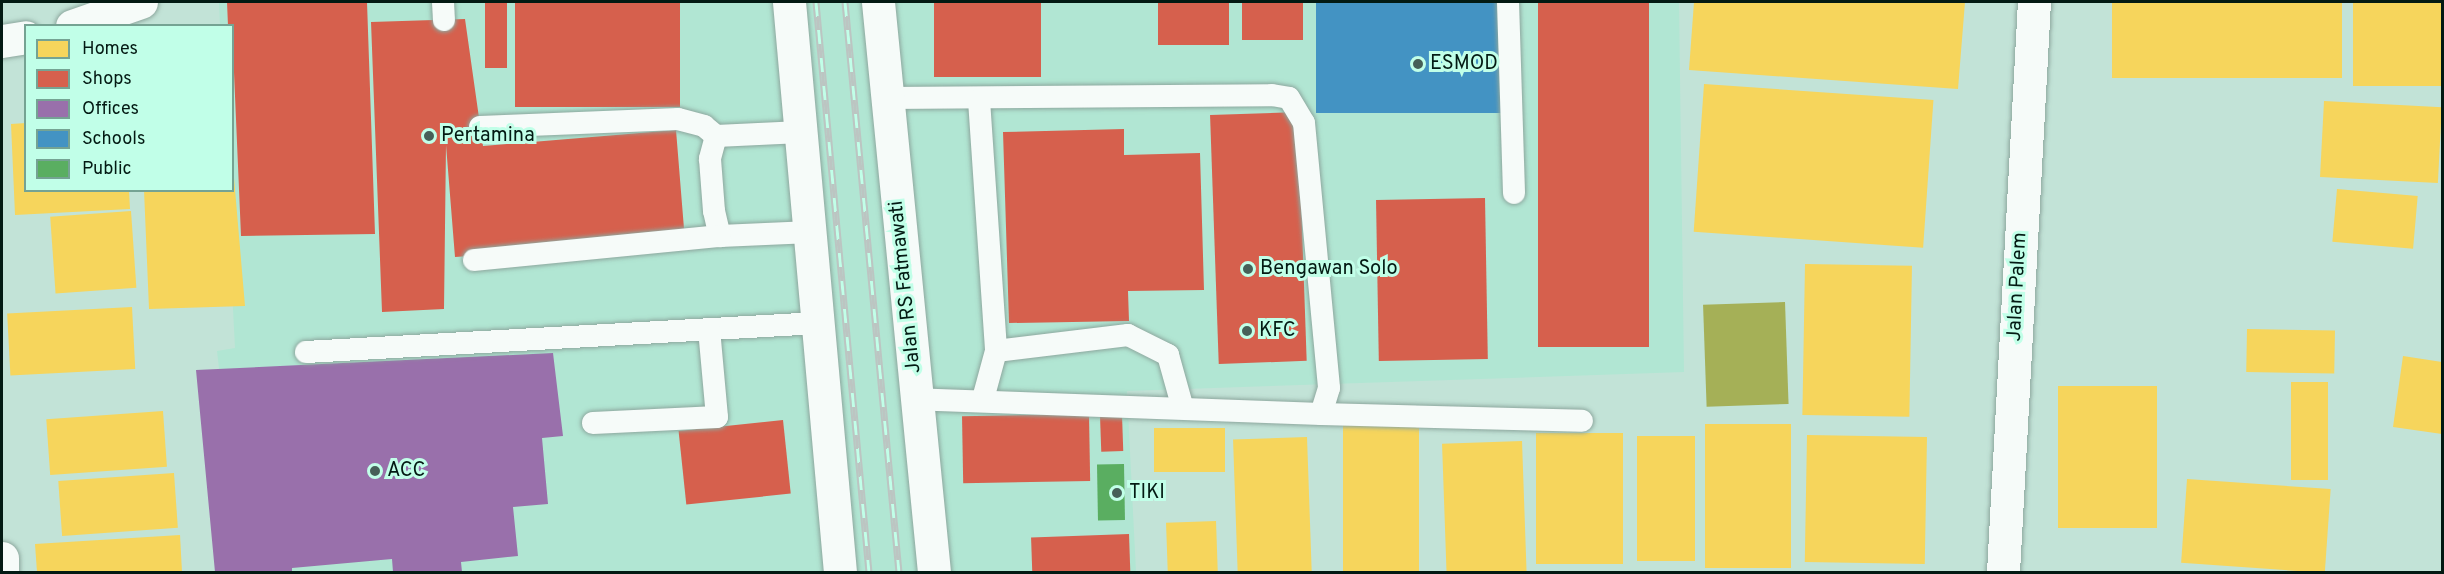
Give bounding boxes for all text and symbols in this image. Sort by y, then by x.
legend [24,24,234,192]
text: Homes [82,38,138,61]
place label: ESMOD [1430,52,1498,76]
marker: ESMOD [1411,57,1425,71]
text: Shops [82,68,132,91]
text: Offices [82,98,139,121]
place label: Pertamina [441,124,535,148]
text: Schools [82,128,145,151]
marker: Pertamina [422,129,436,143]
text: Public [82,158,132,181]
street label: Jalan RS Fatmawati [885,199,927,375]
street label: Jalan Palem [2003,232,2033,342]
place label: Bengawan Solo [1260,257,1398,281]
marker: Bengawan Solo [1241,262,1255,276]
place label: KFC [1259,319,1296,343]
marker: KFC [1240,324,1254,338]
place label: ACC [387,459,425,483]
marker: ACC [368,464,382,478]
place label: TIKI [1129,481,1165,505]
marker: TIKI [1110,486,1124,500]

